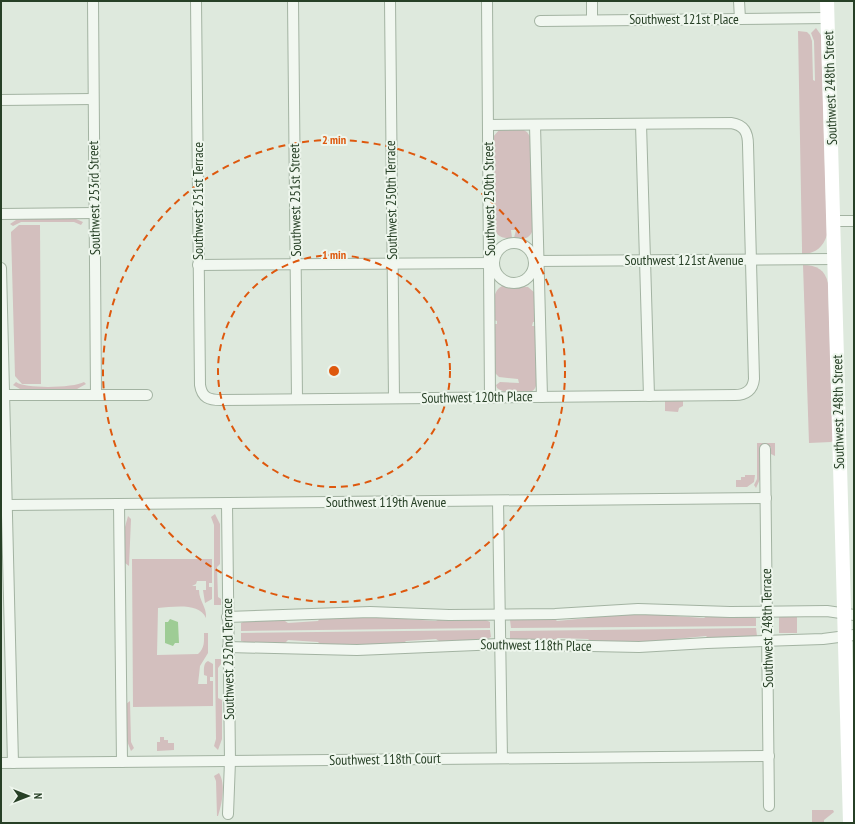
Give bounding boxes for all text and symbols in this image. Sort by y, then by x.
street label: Southwest 121st Place [629,10,739,28]
street label: Southwest 248th Street [819,30,841,146]
text: 2 min [322,132,346,147]
street label: Southwest 250th Terrace [381,140,401,260]
street label: Southwest 253rd Street [84,141,104,255]
street label: Southwest 250th Street [479,141,499,256]
street label: Southwest 251st Terrace [189,142,207,260]
street label: Southwest 251st Street [285,143,305,257]
text: 1 min [322,247,346,262]
street label: Southwest 121st Avenue [624,251,744,269]
street label: Southwest 248th Street [828,354,848,469]
centre of rings [327,364,341,378]
street label: Southwest 120th Place [421,387,533,407]
street label: Southwest 119th Avenue [326,493,446,511]
street label: Southwest 248th Terrace [757,568,777,688]
street label: Southwest 252nd Terrace [218,598,238,720]
street label: Southwest 118th Place [480,635,592,655]
street label: Southwest 118th Court [329,749,441,769]
north arrow [8,776,48,816]
text: N [31,793,45,799]

